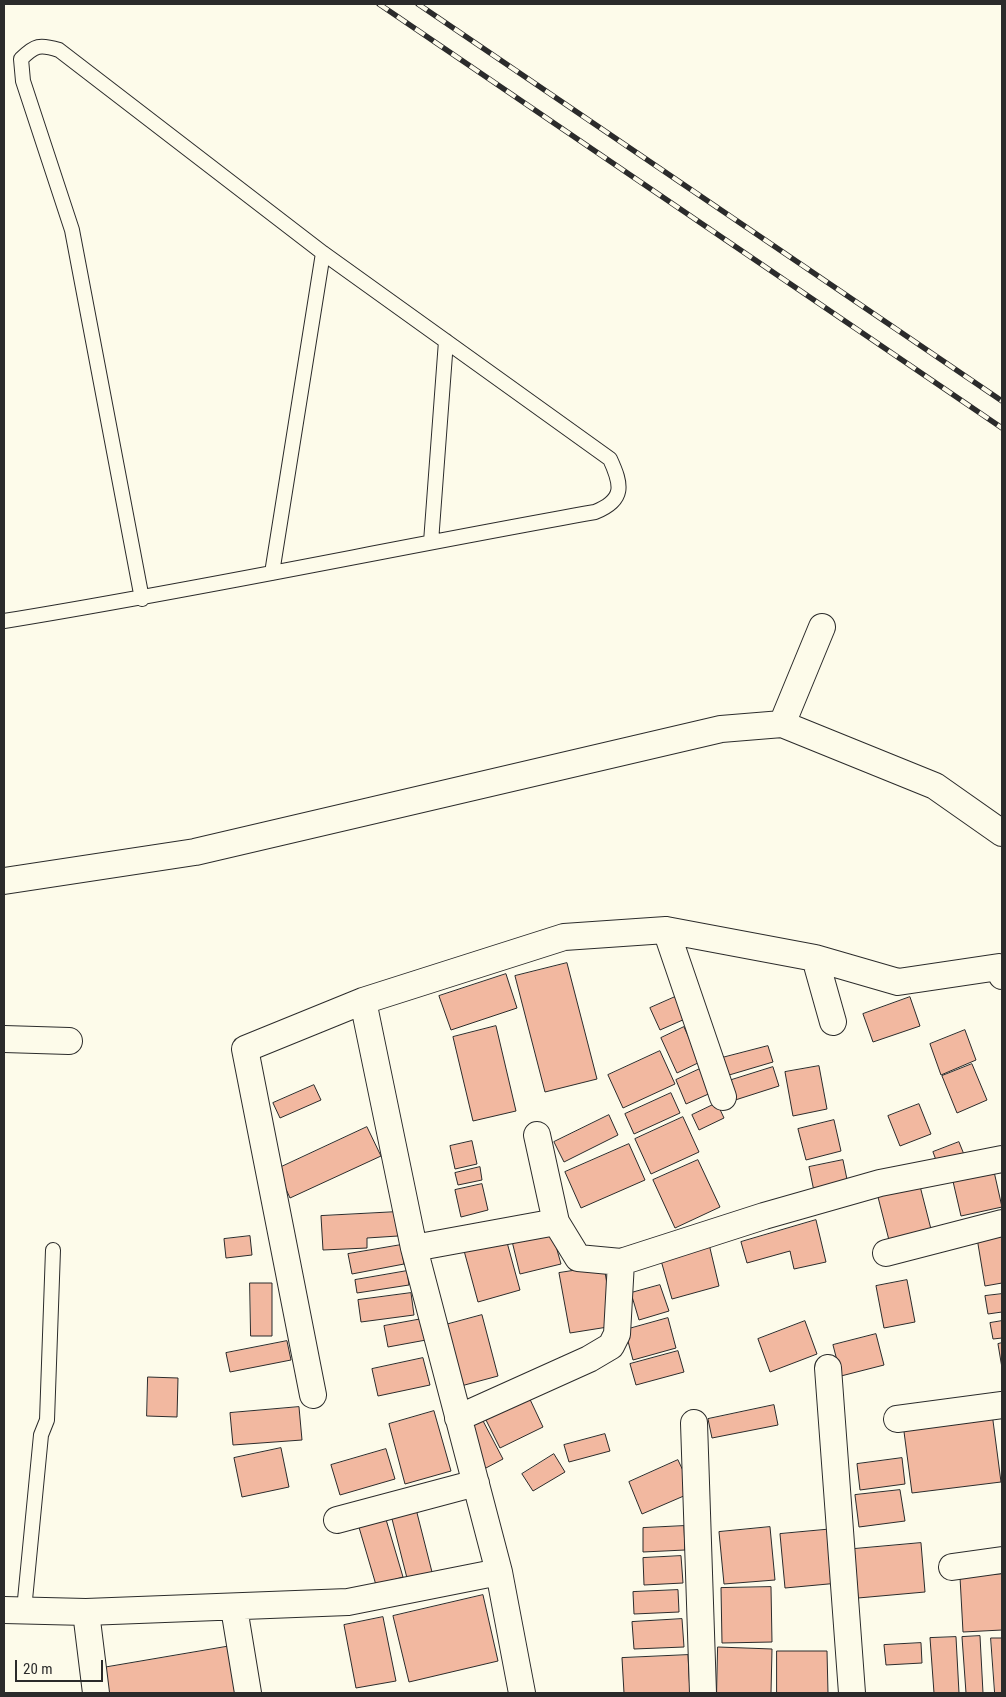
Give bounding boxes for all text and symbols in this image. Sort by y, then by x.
scale bar [18,1650,105,1682]
text: 20 m [23,1660,53,1678]

